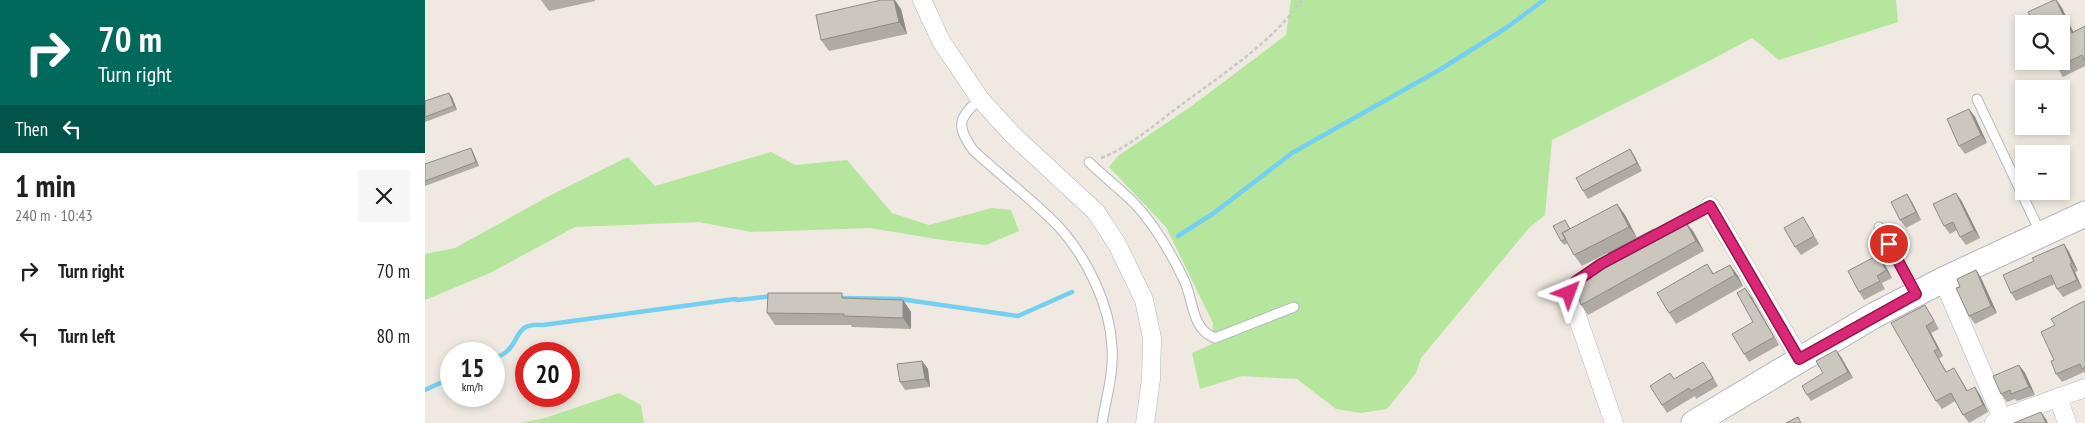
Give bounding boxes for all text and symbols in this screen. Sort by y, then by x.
map controls [2015,15,2070,200]
button: search [2015,15,2070,70]
text: 70 m [98,16,162,62]
icon: right [15,20,80,85]
text: Turn right [98,60,172,88]
button: + [2015,80,2070,135]
icon: left [58,115,86,143]
text: Then [15,117,48,141]
button: − [2015,145,2070,200]
text: 1 min [15,166,76,205]
button: close [358,170,410,222]
text: 240 m · 10:43 [15,205,93,225]
pin [1868,223,1910,265]
icon: arrive [1875,230,1903,258]
icon: right [15,257,43,285]
text: Turn right [58,259,124,283]
text: 70 m [377,259,410,283]
position arrow [1542,266,1594,318]
icon: left [15,322,43,350]
text: Turn left [58,324,115,348]
text: 80 m [377,324,410,348]
speed limit sign: 20 [515,342,580,407]
text: 15 [461,352,484,384]
text: km/h [462,379,483,394]

